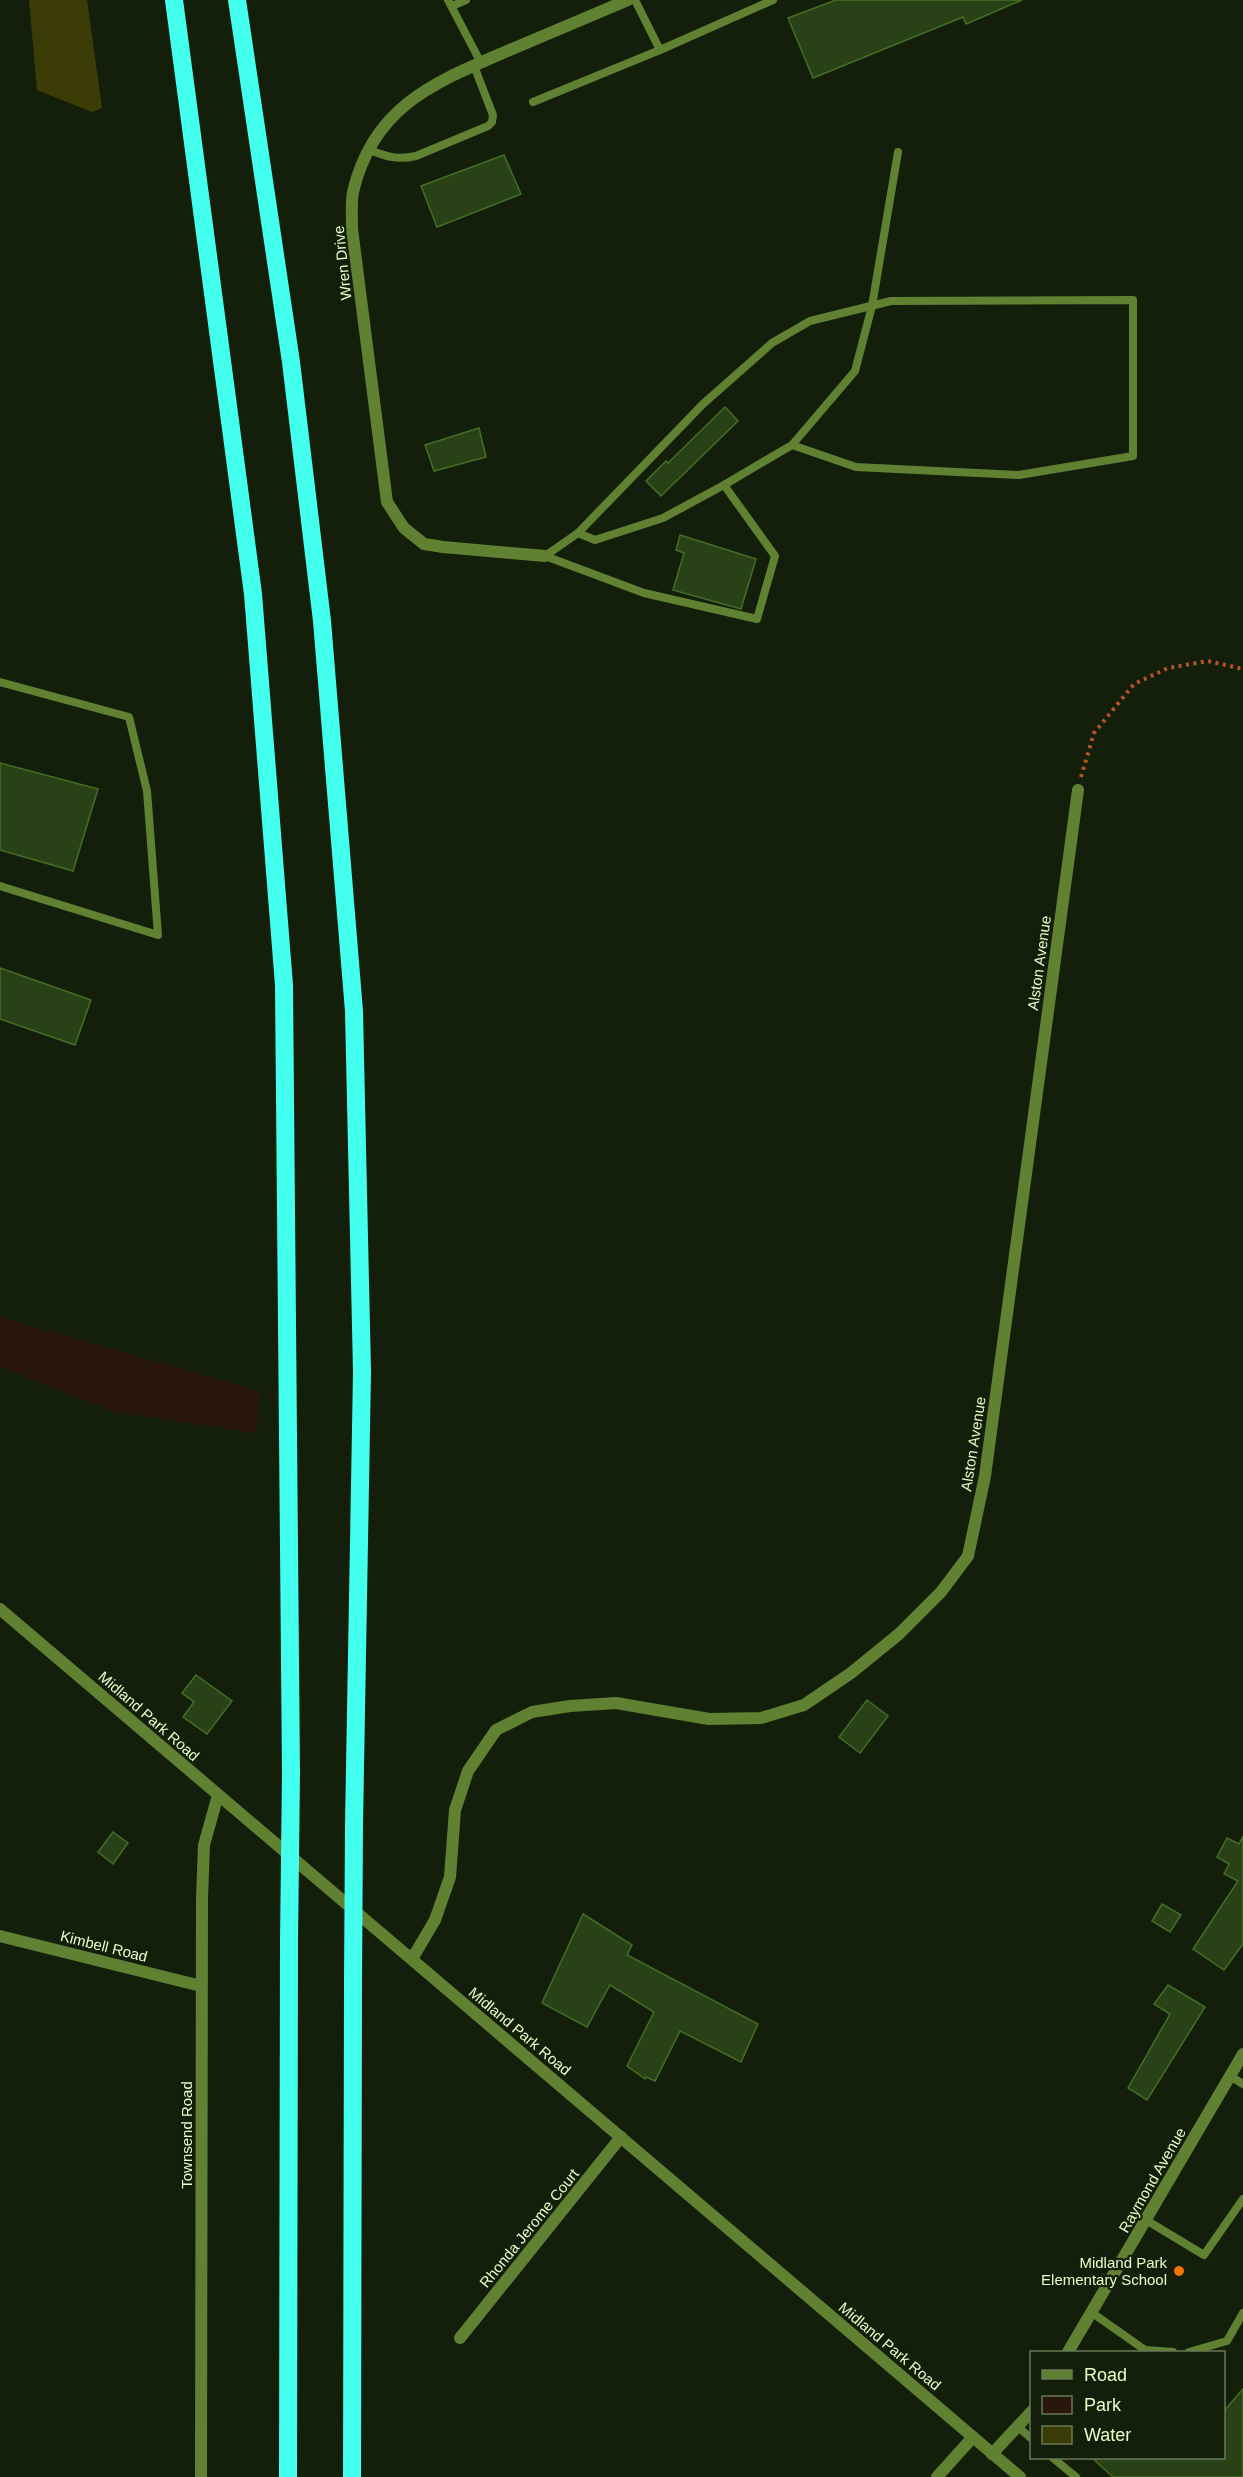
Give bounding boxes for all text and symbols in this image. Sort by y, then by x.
street label: Wren Drive [330,225,354,301]
street label: Alston Avenue [1024,914,1054,1012]
street label: Alston Avenue [957,1395,989,1493]
street label: Midland Park Road [95,1668,203,1764]
street label: Kimbell Road [59,1927,149,1965]
street label: Midland Park Road [466,1983,574,2079]
street label: Townsend Road [178,2081,195,2189]
street label: Raymond Avenue [1115,2125,1189,2235]
street label: Rhonda Jerome Court [476,2165,583,2291]
place label: Midland Park Elementary School [1041,2254,1167,2288]
marker: Midland Park Elementary School [1172,2264,1186,2278]
street label: Midland Park Road [836,2298,944,2394]
legend [1030,2351,1225,2459]
text: Road [1084,2365,1127,2385]
text: Park [1084,2395,1122,2415]
text: Water [1084,2425,1131,2445]

